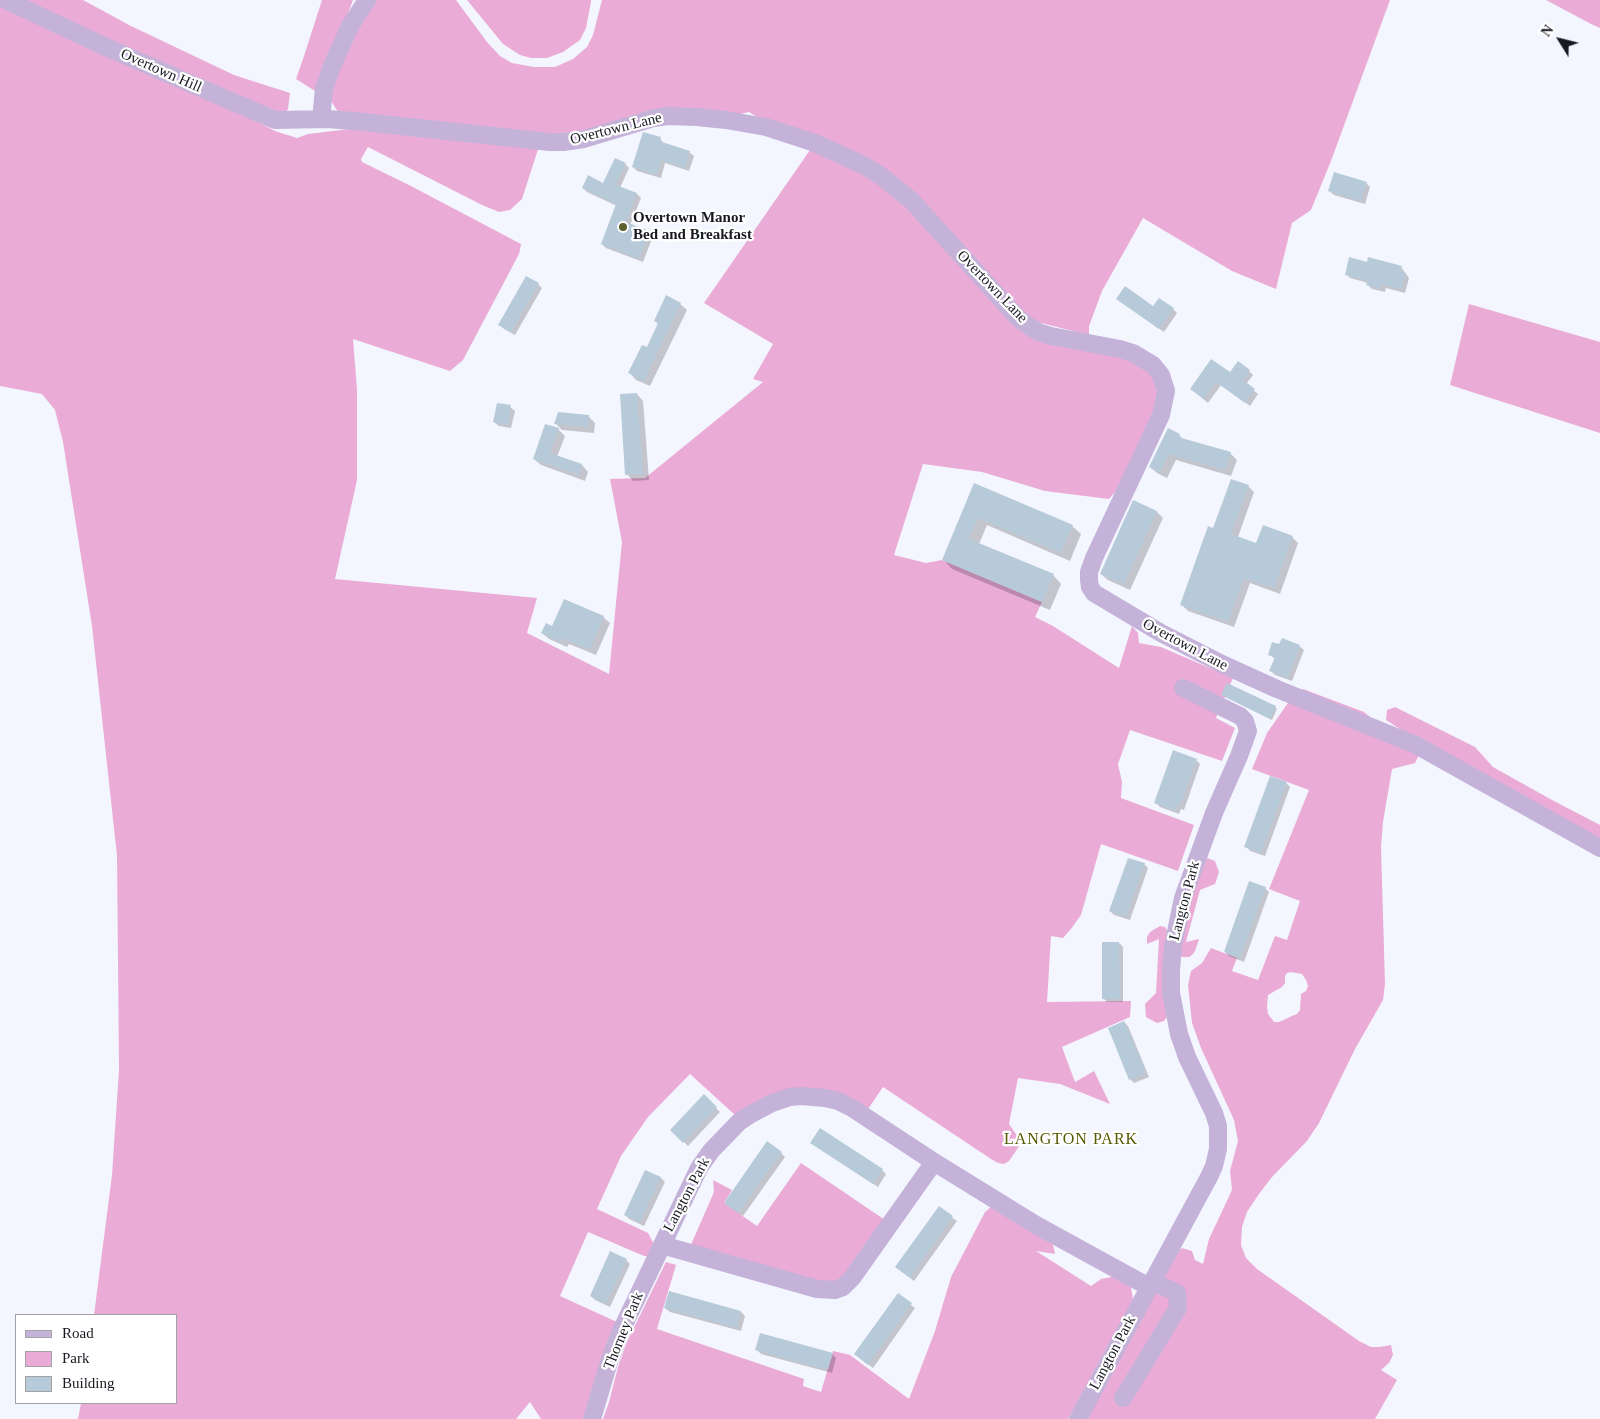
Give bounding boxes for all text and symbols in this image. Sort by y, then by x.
north arrow [1535,15,1585,65]
text: N [1538,22,1557,39]
street label: Overtown Hill [118,45,204,97]
street label: Overtown Lane [568,109,664,149]
place label: Overtown Manor Bed and Breakfast [633,209,752,244]
marker: Overtown Manor Bed and Breakfast [617,221,629,233]
street label: Overtown Lane [953,247,1031,327]
street label: Overtown Lane [1139,615,1231,675]
street label: Langton Park [1166,859,1204,943]
district label: LANGTON PARK [1002,1130,1140,1150]
street label: Langton Park [660,1155,714,1235]
street label: Thorney Park [600,1290,648,1372]
street label: Langton Park [1086,1313,1140,1393]
legend [15,1314,178,1404]
text: Road [62,1325,94,1341]
text: Park [62,1350,90,1366]
text: Building [62,1375,115,1391]

